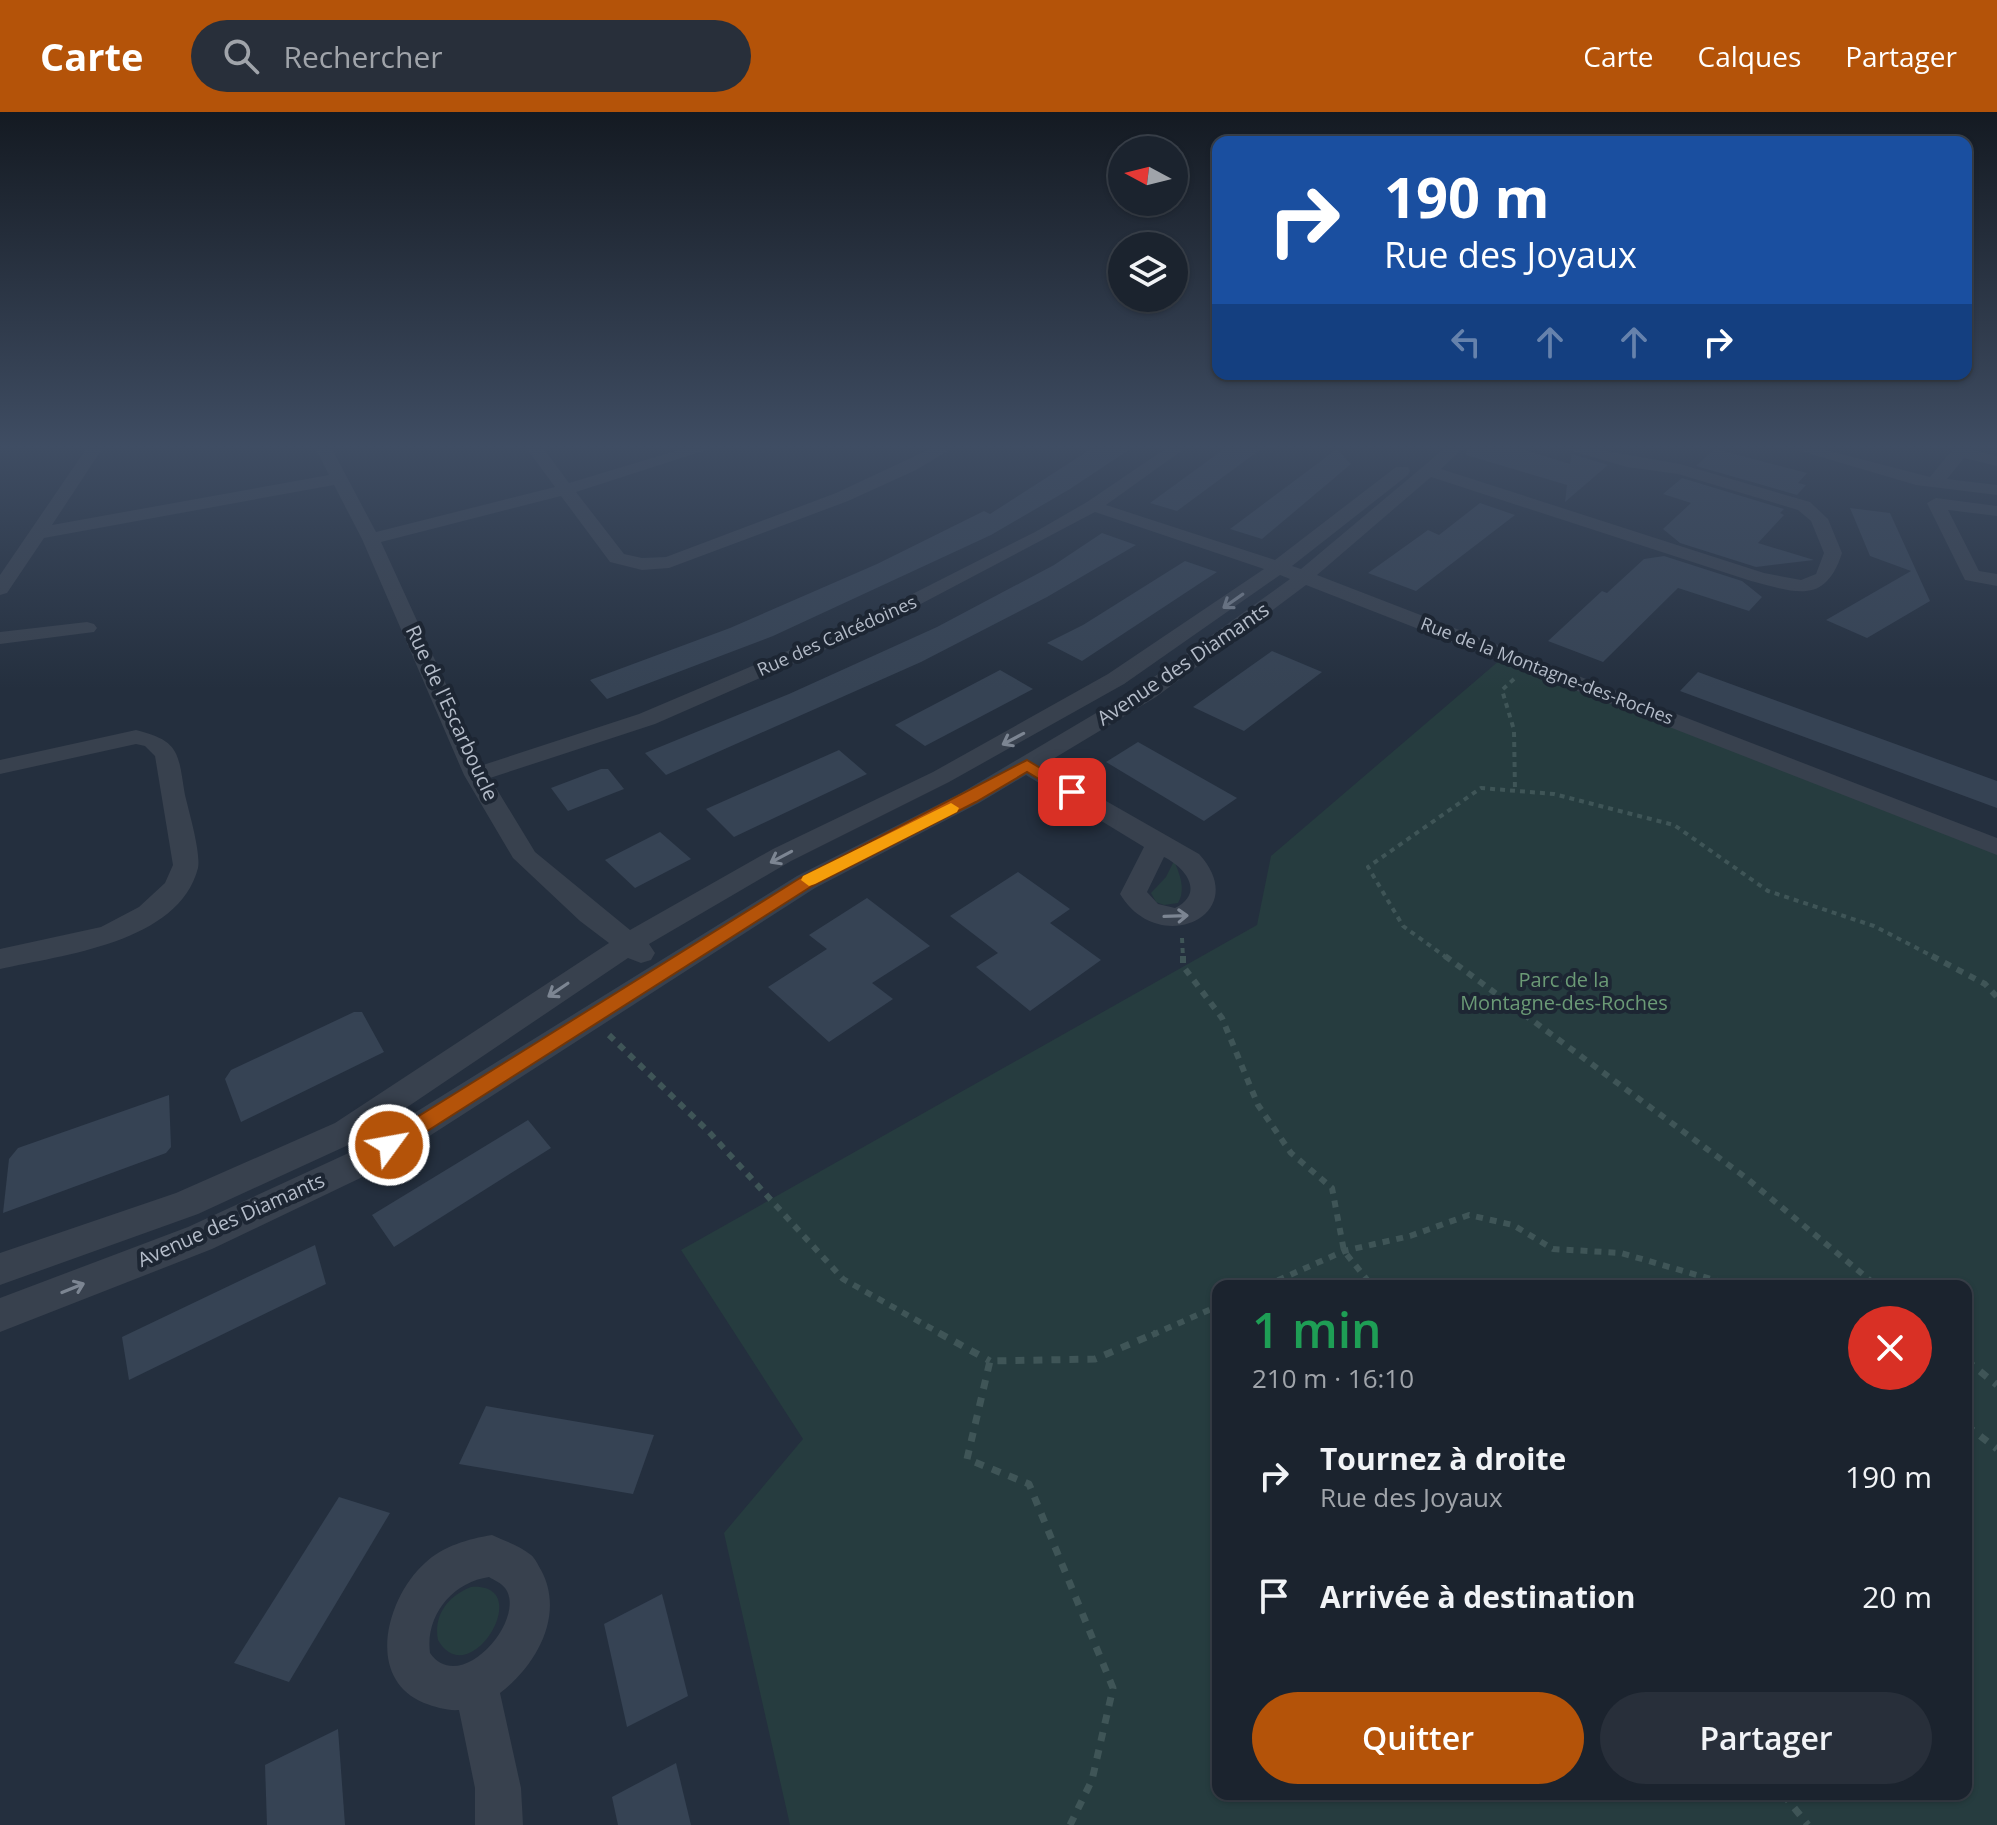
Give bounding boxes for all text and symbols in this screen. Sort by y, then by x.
search box [191,20,751,92]
text: Carte [40,30,143,82]
icon: search [219,34,263,78]
text: Rechercher [283,36,443,77]
text: Carte [1583,37,1654,75]
text: Calques [1698,37,1801,75]
text: Partager [1845,37,1957,75]
north arrow [1108,136,1188,216]
map controls [1108,136,1188,312]
text: 190 m [1384,158,1550,234]
icon: right [1252,168,1356,272]
text: Rue des Joyaux [1384,230,1637,279]
button: layers [1108,232,1188,312]
icon: left [1444,320,1488,364]
icon: ahead [1528,320,1572,364]
icon: ahead [1612,320,1656,364]
icon: right [1696,320,1740,364]
street label: Rue des Calcédoines [753,589,920,681]
one-way arrow [1222,593,1244,609]
street label: Avenue des Diamants [1091,596,1274,731]
street label: Rue de la Montagne-des-Roches [1418,611,1677,729]
street label: Rue de l'Escarboucle [400,621,505,805]
one-way arrow [1001,731,1025,747]
pin [1038,758,1106,826]
icon: arrive [1050,770,1094,814]
one-way arrow [770,849,793,865]
one-way arrow [1162,908,1189,923]
park label: Parc de la Montagne-des-Roches [1460,966,1668,1016]
one-way arrow [548,982,570,999]
position arrow [347,1103,431,1187]
street label: Avenue des Diamants [133,1166,329,1273]
one-way arrow [60,1280,85,1294]
text: 1 min [1252,1297,1382,1362]
button: close [1848,1306,1932,1390]
text: 210 m · 16:10 [1252,1360,1414,1396]
text: Tournez à droite [1320,1438,1566,1479]
icon: right [1252,1454,1296,1498]
text: 190 m [1845,1456,1932,1497]
text: Rue des Joyaux [1320,1479,1503,1515]
icon: arrive [1252,1574,1296,1618]
text: Arrivée à destination [1320,1576,1635,1617]
text: 20 m [1862,1576,1932,1617]
button: Quitter [1252,1692,1584,1784]
button: Partager [1600,1692,1932,1784]

